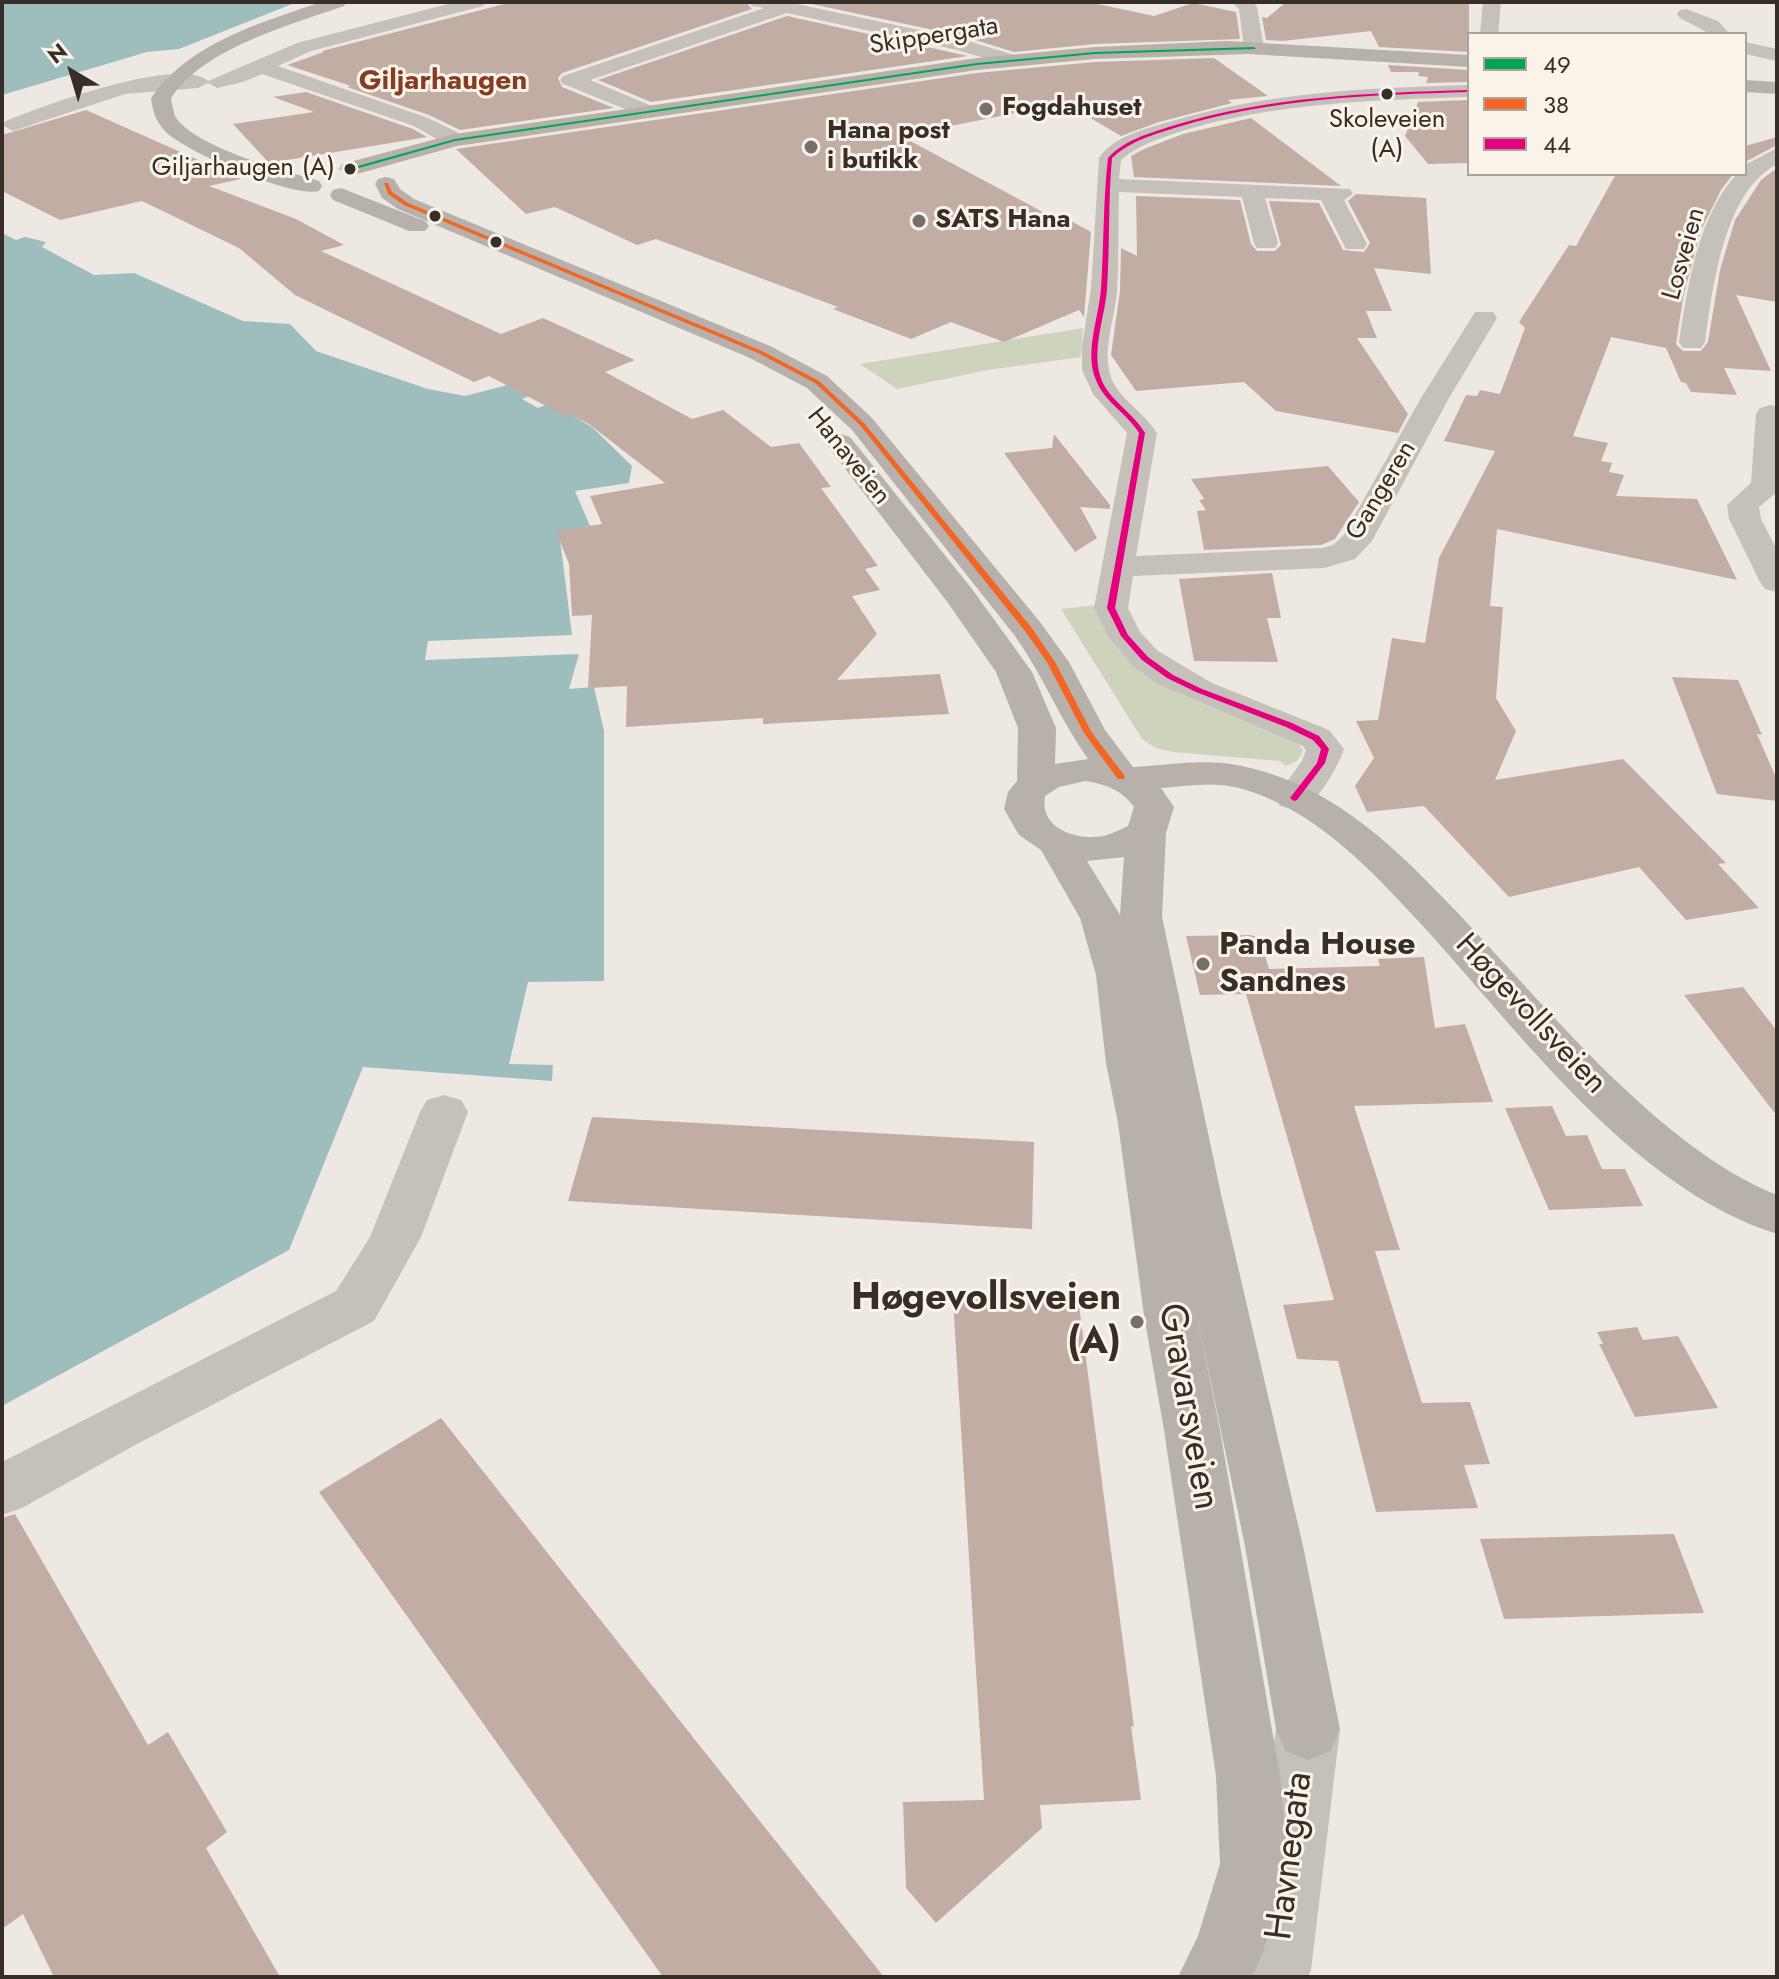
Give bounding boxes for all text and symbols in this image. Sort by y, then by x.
street label: Skippergata [867,11,1001,63]
north arrow [32,32,112,112]
legend [1467,32,1747,176]
text: N [40,35,74,71]
text: 49 [1543,47,1571,82]
district label: Giljarhaugen [359,65,527,99]
marker: Skoleveien (A) [1379,86,1395,102]
text: 38 [1543,87,1569,122]
place label: Fogdahuset [1002,93,1142,125]
marker: Fogdahuset [977,100,995,118]
place label: Skoleveien (A) [1329,105,1445,166]
place label: Hana post i butikk [827,116,950,178]
text: 44 [1543,127,1571,162]
marker: Hana post i butikk [802,138,820,156]
place label: Giljarhaugen (A) [151,153,335,185]
marker: Giljarhaugen (A) [342,161,358,177]
street label: Losveien [1657,204,1713,304]
place label: SATS Hana [935,205,1071,237]
unlabelled marker [427,208,443,224]
marker: SATS Hana [910,212,928,230]
unlabelled marker [488,234,504,250]
street label: Hanaveien [800,402,896,512]
street label: Gangeren [1340,436,1424,546]
place label: Panda House Sandnes [1219,927,1416,1002]
street label: Høgevollsveien [1446,927,1614,1103]
marker: Panda House Sandnes [1194,955,1212,973]
place label: Høgevollsveien (A) [851,1277,1121,1366]
street label: Gravarsveien [1146,1300,1228,1514]
marker: Høgevollsveien (A) [1128,1313,1146,1331]
street label: Havnegata [1258,1769,1324,1943]

